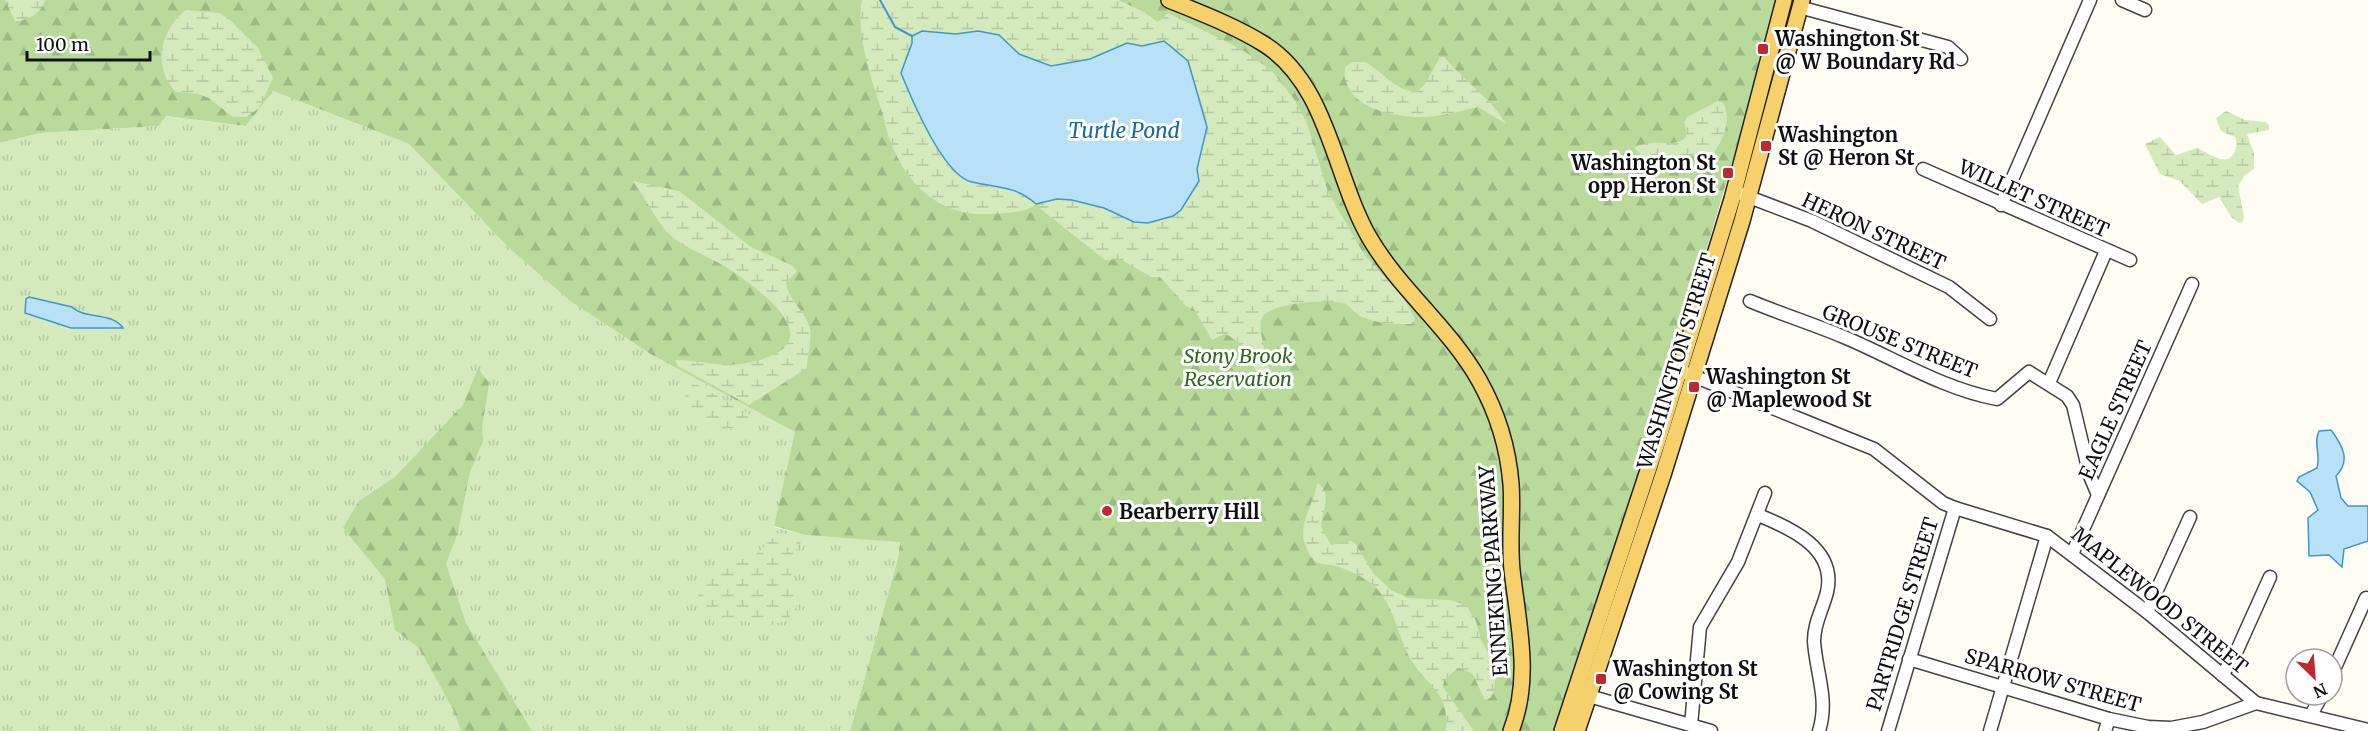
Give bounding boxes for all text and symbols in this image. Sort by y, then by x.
scale bar [27,24,150,62]
place label: Washington St @ W Boundary Rd [1774,26,1955,74]
text: 100 m [36,33,89,56]
marker: Washington St @ W Boundary Rd [1756,42,1770,56]
water label: Turtle Pond [1068,117,1180,144]
place label: Washington St @ Heron St [1777,122,1915,170]
marker: Washington St @ Heron St [1759,139,1773,153]
place label: Washington St opp Heron St [1570,150,1716,198]
street label: WILLET STREET [1954,153,2113,242]
marker: Washington St opp Heron St [1721,166,1735,180]
street label: HERON STREET [1798,187,1950,275]
street label: WASHINGTON STREET [1631,250,1721,473]
street label: GROUSE STREET [1819,299,1981,383]
street label: EAGLE STREET [2073,336,2157,483]
park label: Stony Brook Reservation [1183,343,1293,391]
place label: Washington St @ Maplewood St [1705,364,1872,412]
marker: Washington St @ Maplewood St [1687,380,1701,394]
street label: ENNEKING PARKWAY [1473,464,1513,677]
place label: Bearberry Hill [1119,499,1260,524]
marker: Bearberry Hill [1100,504,1114,518]
street label: PARTRIDGE STREET [1861,514,1943,714]
street label: MAPLEWOOD STREET [2067,521,2253,679]
street label: SPARROW STREET [1962,643,2144,717]
north arrow [2284,647,2344,707]
place label: Washington St @ Cowing St [1612,656,1758,704]
marker: Washington St @ Cowing St [1594,672,1608,686]
text: N [2310,679,2330,702]

